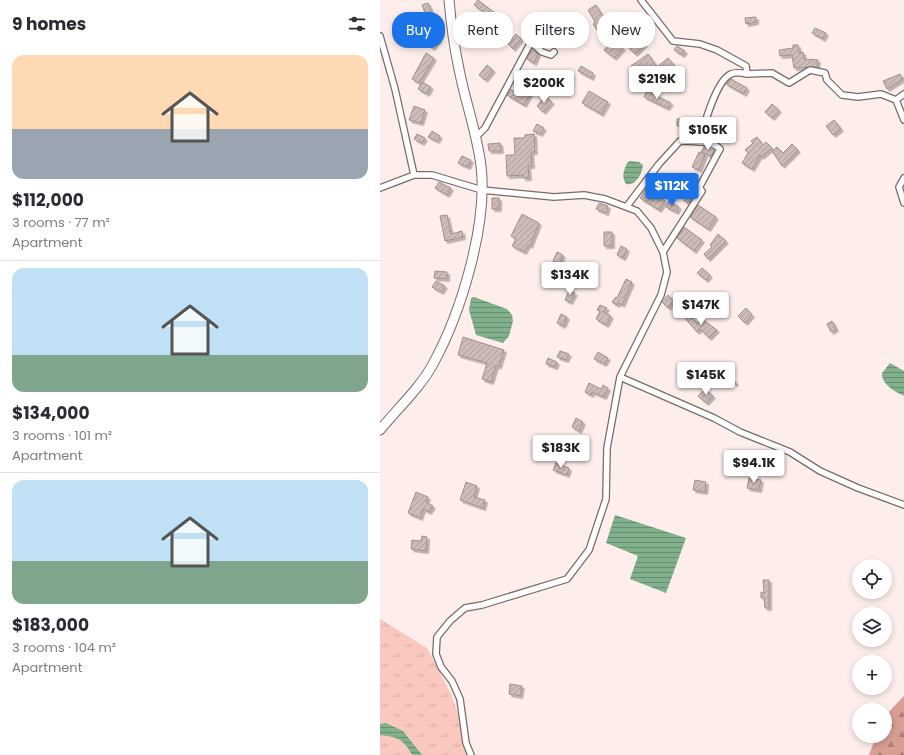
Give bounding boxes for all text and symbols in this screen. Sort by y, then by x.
text: 9 homes [12,12,86,36]
chip: Buy [392,12,445,48]
chip: Rent [453,12,513,48]
chip: Filters [521,12,589,48]
chip: New [597,12,655,48]
icon: filters [346,13,368,35]
pin: $219K [629,66,685,100]
text: $219K [638,69,676,88]
pin: $200K [516,70,572,104]
text: $200K [523,73,565,92]
icon: home [154,81,226,153]
pin: $105K [680,117,736,151]
text: $105K [688,120,728,139]
pin: $112K [644,173,700,207]
text: $112K [655,176,689,195]
text: $112,000 [12,188,84,212]
text: 3 rooms · 77 m² [12,213,110,232]
text: Apartment [12,233,82,252]
pin: $134K [542,262,598,296]
text: $134K [550,265,590,284]
pin: $147K [673,292,729,326]
icon: home [154,294,226,366]
text: $147K [682,295,720,314]
pin: $145K [678,362,734,396]
text: $145K [686,365,726,384]
text: $134,000 [12,401,90,425]
text: 3 rooms · 101 m² [12,426,112,445]
pin: $183K [533,435,589,469]
text: $183K [542,438,580,457]
text: Apartment [12,446,82,465]
pin: $94.1K [721,450,787,484]
text: $94.1K [733,453,775,472]
icon: home [154,506,226,578]
map controls [852,559,892,743]
button: locate [852,559,892,599]
button: layers [852,607,892,647]
text: $183,000 [12,613,89,637]
text: 3 rooms · 104 m² [12,638,116,657]
button: + [852,655,892,695]
text: Apartment [12,658,82,677]
button: − [852,703,892,743]

